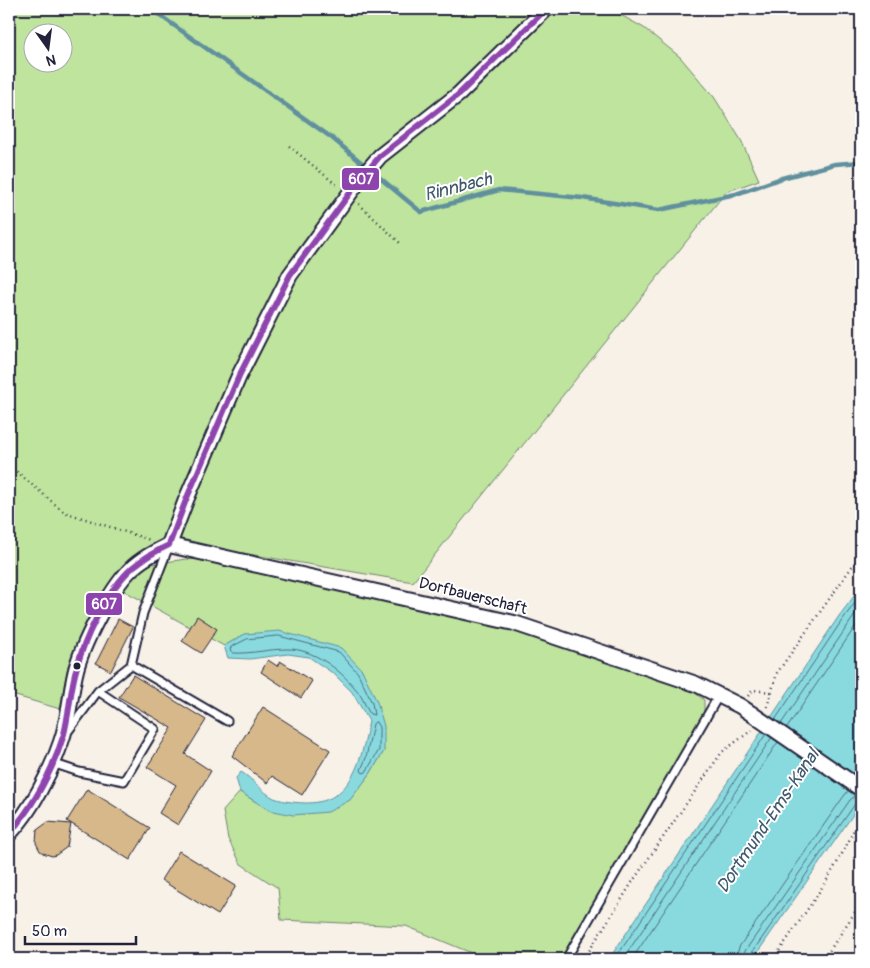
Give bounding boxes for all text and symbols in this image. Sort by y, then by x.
north arrow [22,22,72,72]
text: N [44,51,58,70]
line badge: 607 [341,167,380,191]
water label: Rinnbach [422,167,496,206]
text: 607 [348,171,374,188]
street label: Dorfbauerschaft [417,573,530,619]
line badge: 607 [85,592,123,616]
text: 607 [91,596,117,613]
unlabelled marker [72,661,82,671]
water label: Dortmund-Ems-Kanal [711,743,826,897]
scale bar [25,913,136,945]
text: 50 m [32,922,67,941]

